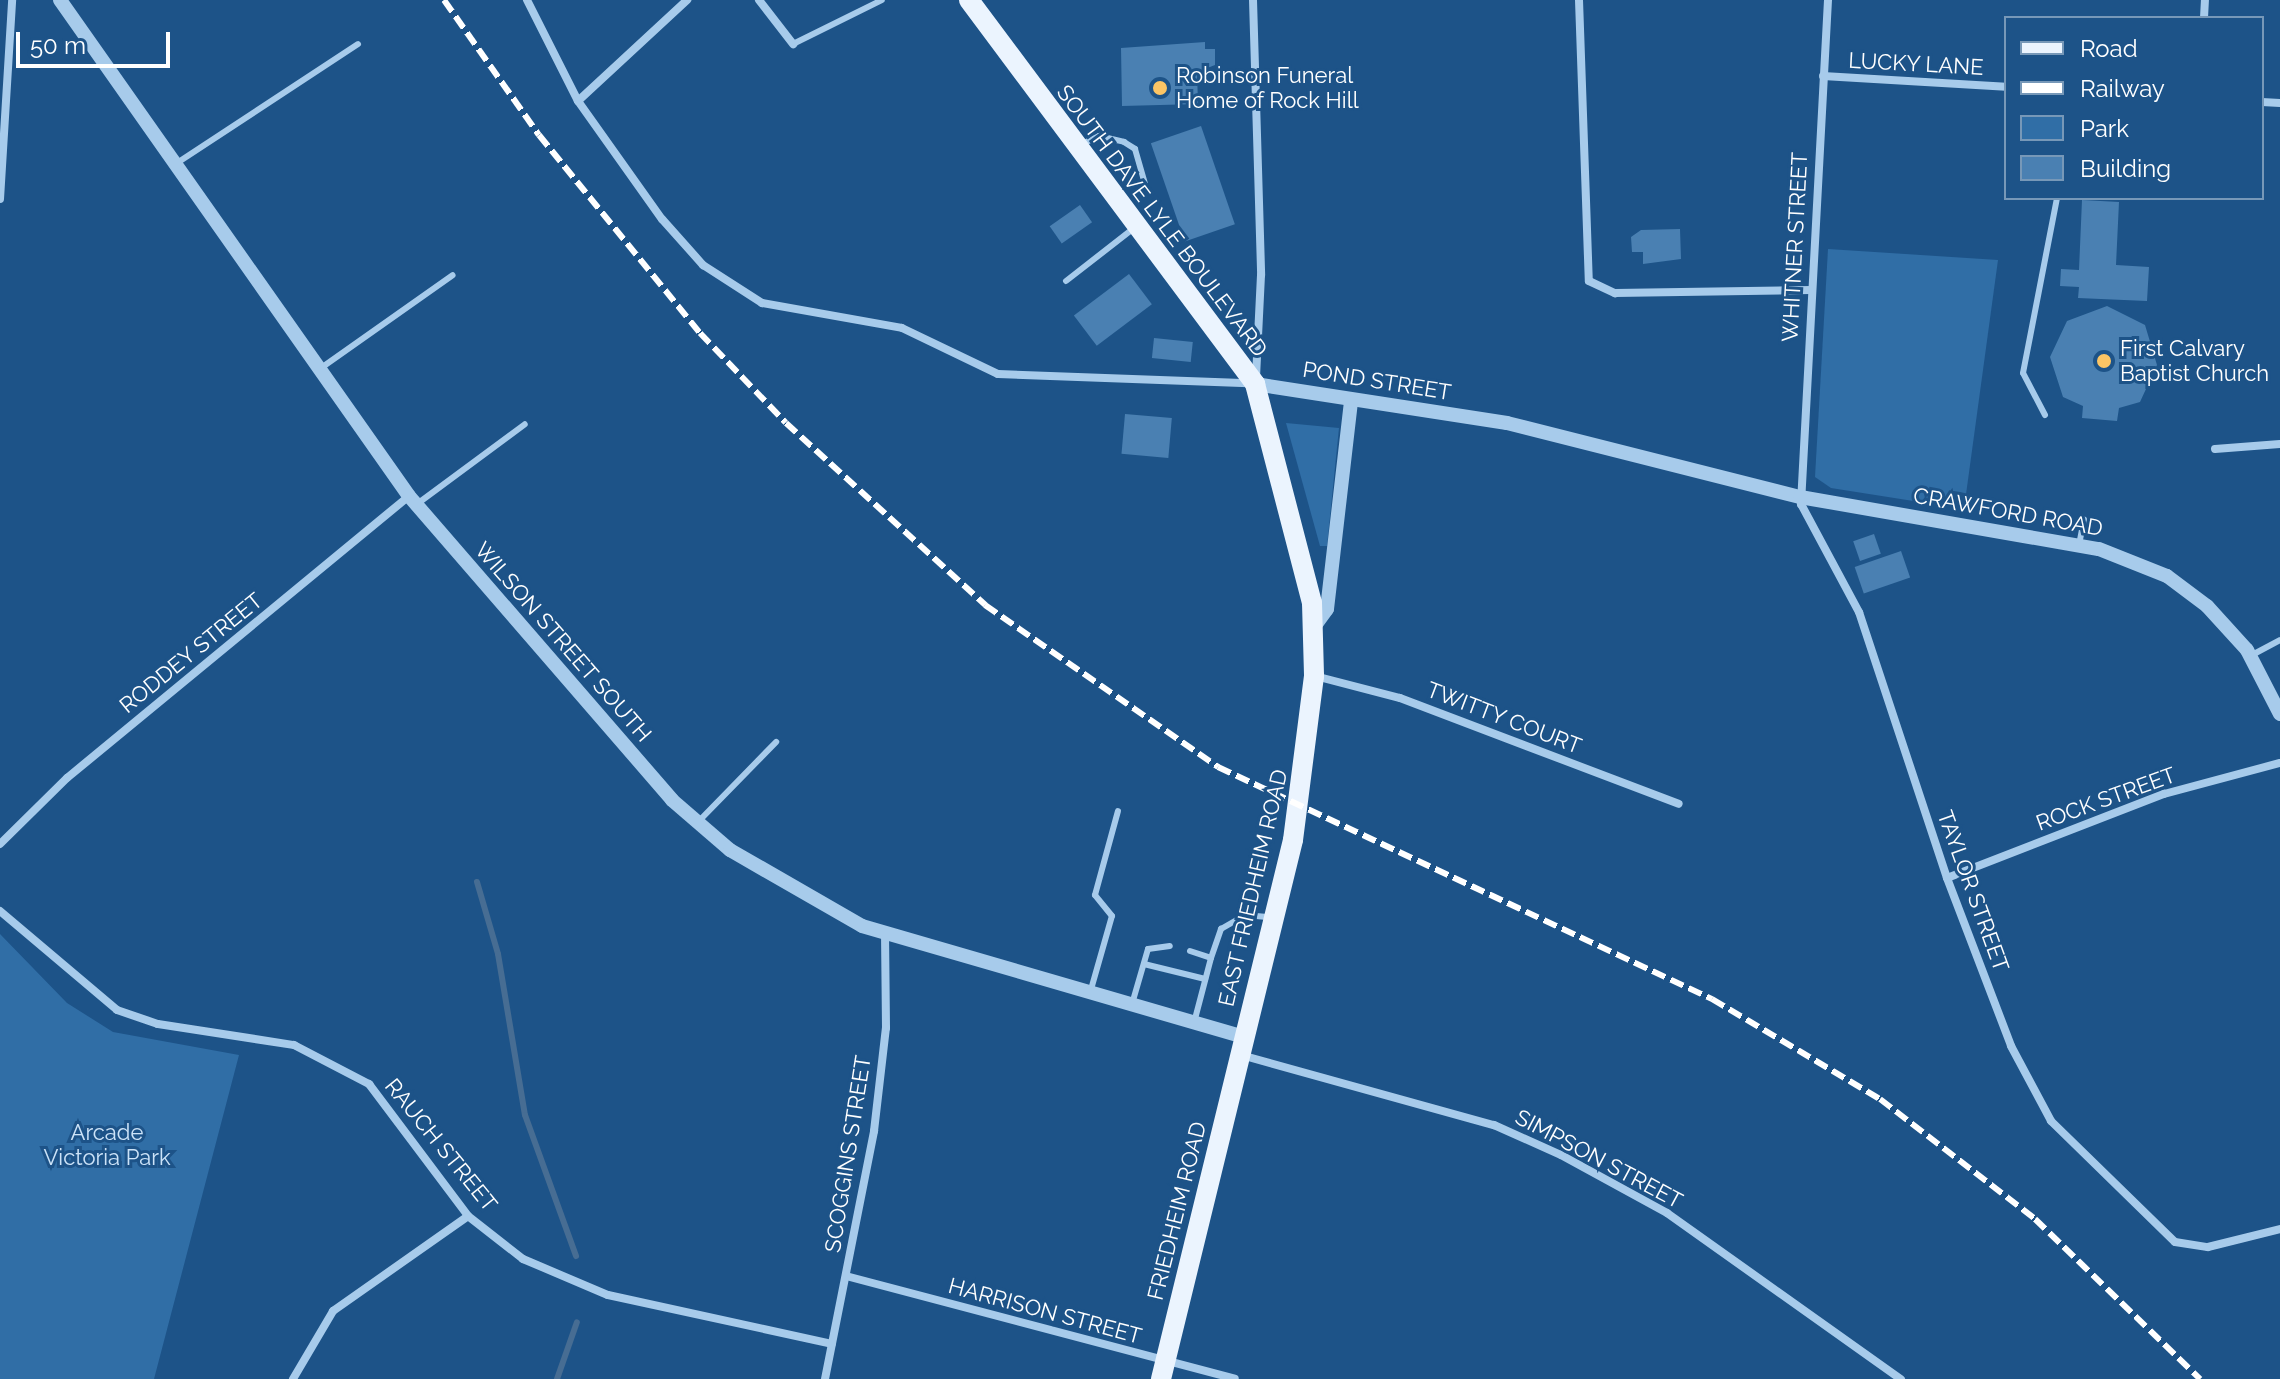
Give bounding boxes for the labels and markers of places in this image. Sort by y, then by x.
place label: Robinson Funeral Home of Rock Hill [1176,62,1359,114]
marker: Robinson Funeral Home of Rock Hill [1151,79,1169,97]
place label: First Calvary Baptist Church [2120,335,2269,386]
marker: First Calvary Baptist Church [2095,352,2113,370]

